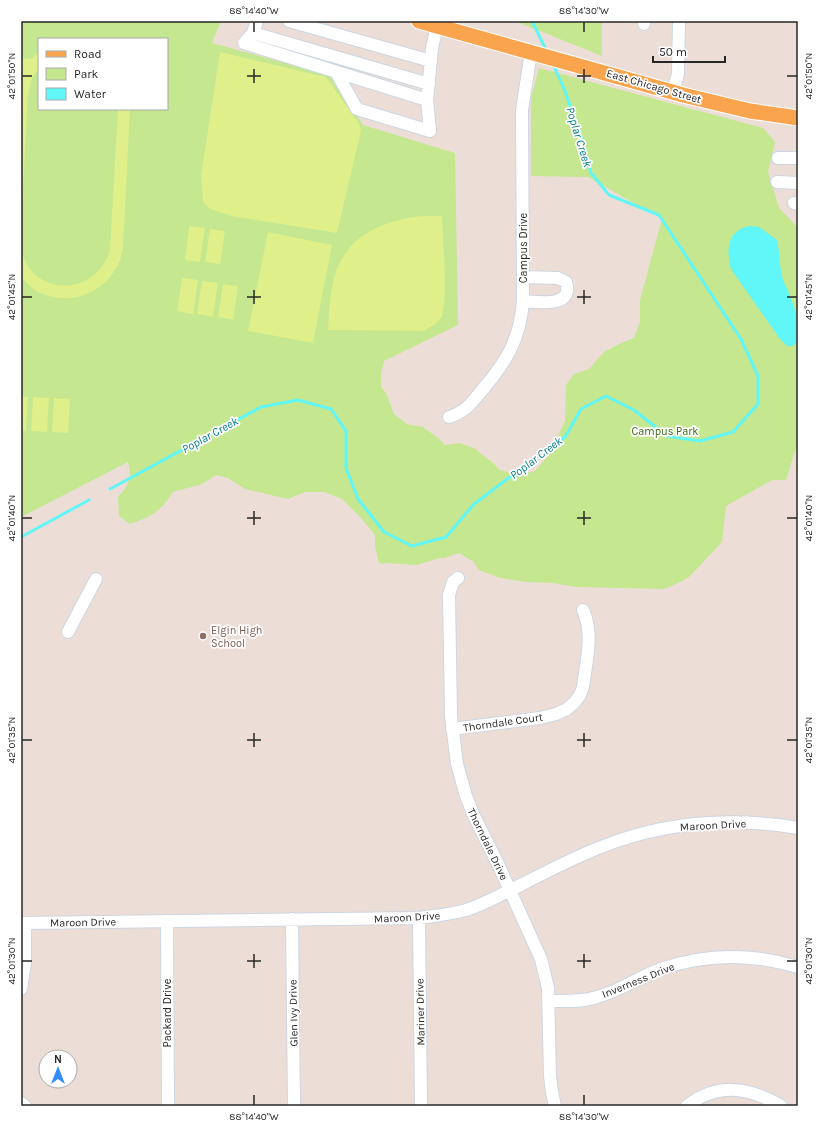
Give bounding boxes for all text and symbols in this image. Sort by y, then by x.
text: 88°14'40"W [229,5,279,17]
text: 88°14'30"W [559,5,609,17]
legend [38,38,168,110]
scale bar [653,38,725,64]
text: 50 m [659,45,687,59]
text: Road [74,47,102,61]
text: 42°01'50"N [6,53,18,99]
text: 42°01'50"N [803,53,815,99]
text: Park [74,67,99,81]
street label: East Chicago Street [605,67,703,106]
text: Water [74,87,107,101]
water label: Poplar Creek [563,105,595,170]
street label: Campus Drive [517,213,530,283]
text: 42°01'45"N [6,274,18,320]
text: 42°01'45"N [803,274,815,320]
water label: Poplar Creek [179,413,241,456]
park label: Campus Park [632,425,698,438]
water label: Poplar Creek [507,433,566,482]
text: 42°01'40"N [6,495,18,541]
text: 42°01'40"N [803,495,815,541]
place label: Elgin High School [211,624,262,650]
marker: Elgin High School [198,631,208,641]
street label: Thorndale Court [462,710,544,735]
text: 42°01'35"N [6,717,18,763]
text: 42°01'35"N [803,717,815,763]
street label: Thorndale Drive [465,806,511,883]
street label: Maroon Drive [680,817,747,834]
street label: Maroon Drive [374,909,441,926]
street label: Maroon Drive [50,915,117,930]
text: 42°01'30"N [6,937,18,985]
text: 42°01'30"N [803,937,815,985]
street label: Inverness Drive [600,960,677,1001]
street label: Packard Drive [161,978,174,1047]
street label: Mariner Drive [413,978,428,1046]
street label: Glen Ivy Drive [286,979,301,1047]
north arrow [38,1049,78,1089]
text: N [54,1053,62,1066]
text: 88°14'40"W [229,1111,279,1123]
text: 88°14'30"W [559,1111,609,1123]

